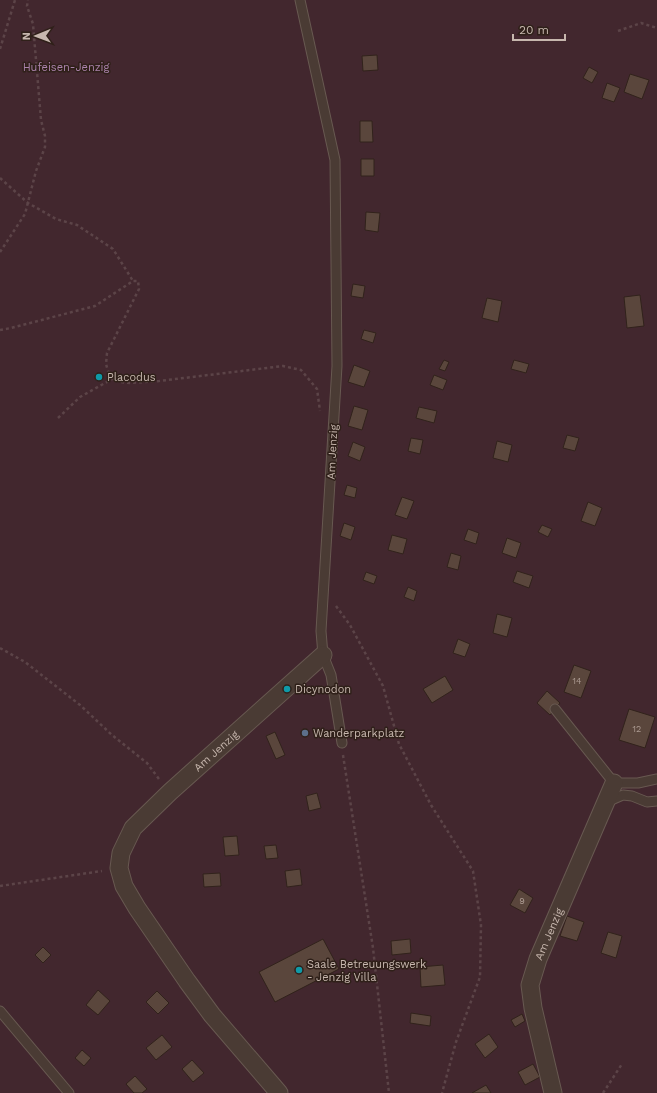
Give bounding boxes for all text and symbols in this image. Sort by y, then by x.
north arrow [16,16,56,56]
scale bar [513,16,565,42]
text: 20 m [519,23,549,37]
text: N [20,32,33,40]
park label: Hufeisen-Jenzig [23,61,110,74]
place label: Placodus [107,371,156,384]
marker: Placodus [94,372,104,382]
street label: Am Jenzig [325,424,340,480]
house number: 14 [572,676,582,686]
place label: Dicynodon [295,683,351,696]
marker: Dicynodon [282,684,292,694]
house number: 12 [633,724,641,734]
place label: Wanderparkplatz [313,727,405,740]
street label: Am Jenzig [191,728,241,774]
marker: Wanderparkplatz [300,728,310,738]
house number: 9 [519,896,525,906]
street label: Am Jenzig [532,906,566,962]
place label: Saale Betreuungswerk - Jenzig Villa [307,958,426,984]
marker: Saale Betreuungswerk - Jenzig Villa [294,965,304,975]

